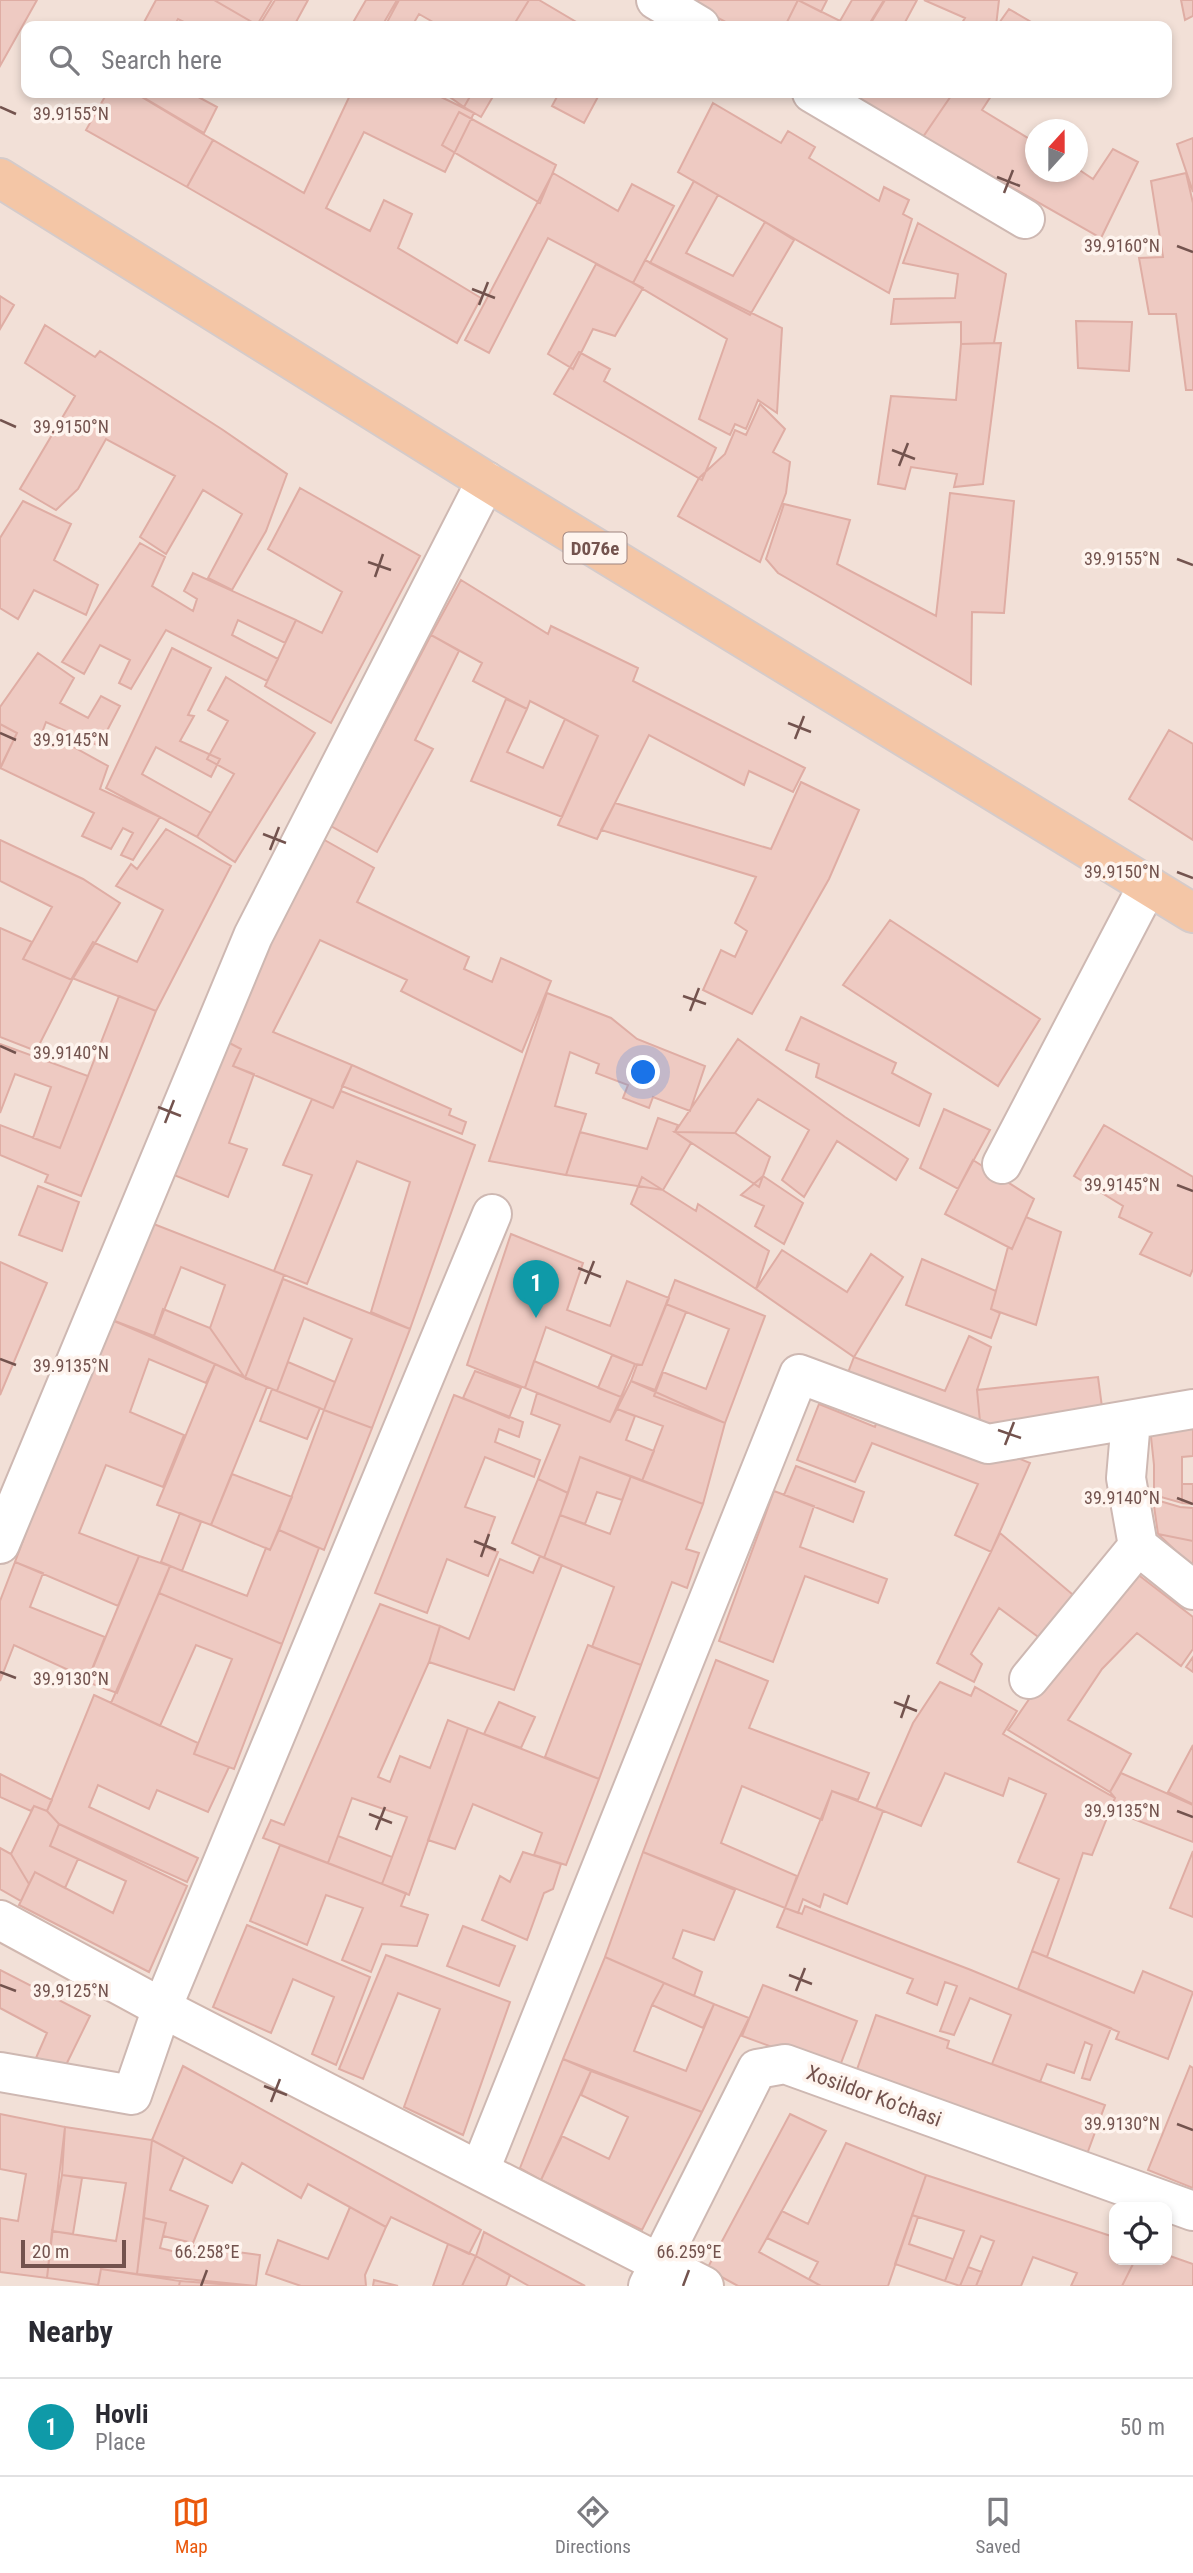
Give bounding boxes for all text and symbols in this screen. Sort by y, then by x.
search box [21,21,1172,98]
icon: search [45,41,83,79]
text: Search here [101,45,222,75]
text: 39.9155°N [33,103,109,124]
north arrow [1025,119,1088,182]
text: 39.9160°N [1084,235,1160,256]
text: 39.9150°N [33,416,109,437]
road number: D076e [564,533,626,564]
text: 39.9155°N [1084,548,1160,569]
text: 39.9145°N [33,729,109,750]
text: 39.9150°N [1084,861,1160,882]
text: 39.9140°N [33,1042,109,1063]
your location [626,1055,660,1089]
text: 39.9145°N [1084,1174,1160,1195]
pin: 1 [513,1260,559,1318]
text: 39.9135°N [33,1355,109,1376]
text: 39.9140°N [1084,1487,1160,1508]
text: 39.9130°N [33,1668,109,1689]
text: 39.9135°N [1084,1800,1160,1821]
text: 39.9125°N [33,1980,109,2001]
street label: Xosildor Ko’chasi [803,2060,945,2132]
text: 39.9130°N [1084,2113,1160,2134]
map controls [1109,2202,1172,2265]
button: locate [1109,2202,1172,2265]
scale bar [21,2237,126,2269]
text: 20 m [32,2240,69,2263]
text: 66.258°E [175,2241,239,2262]
text: 66.259°E [657,2241,721,2262]
text: Nearby [28,2314,113,2349]
text: Hovli [95,2399,148,2429]
text: 1 [45,2414,57,2441]
text: 50 m [1120,2414,1165,2441]
text: Place [95,2429,145,2456]
tab: Map [172,2493,210,2558]
tab: Directions [555,2493,631,2558]
tab: Saved [975,2493,1021,2558]

